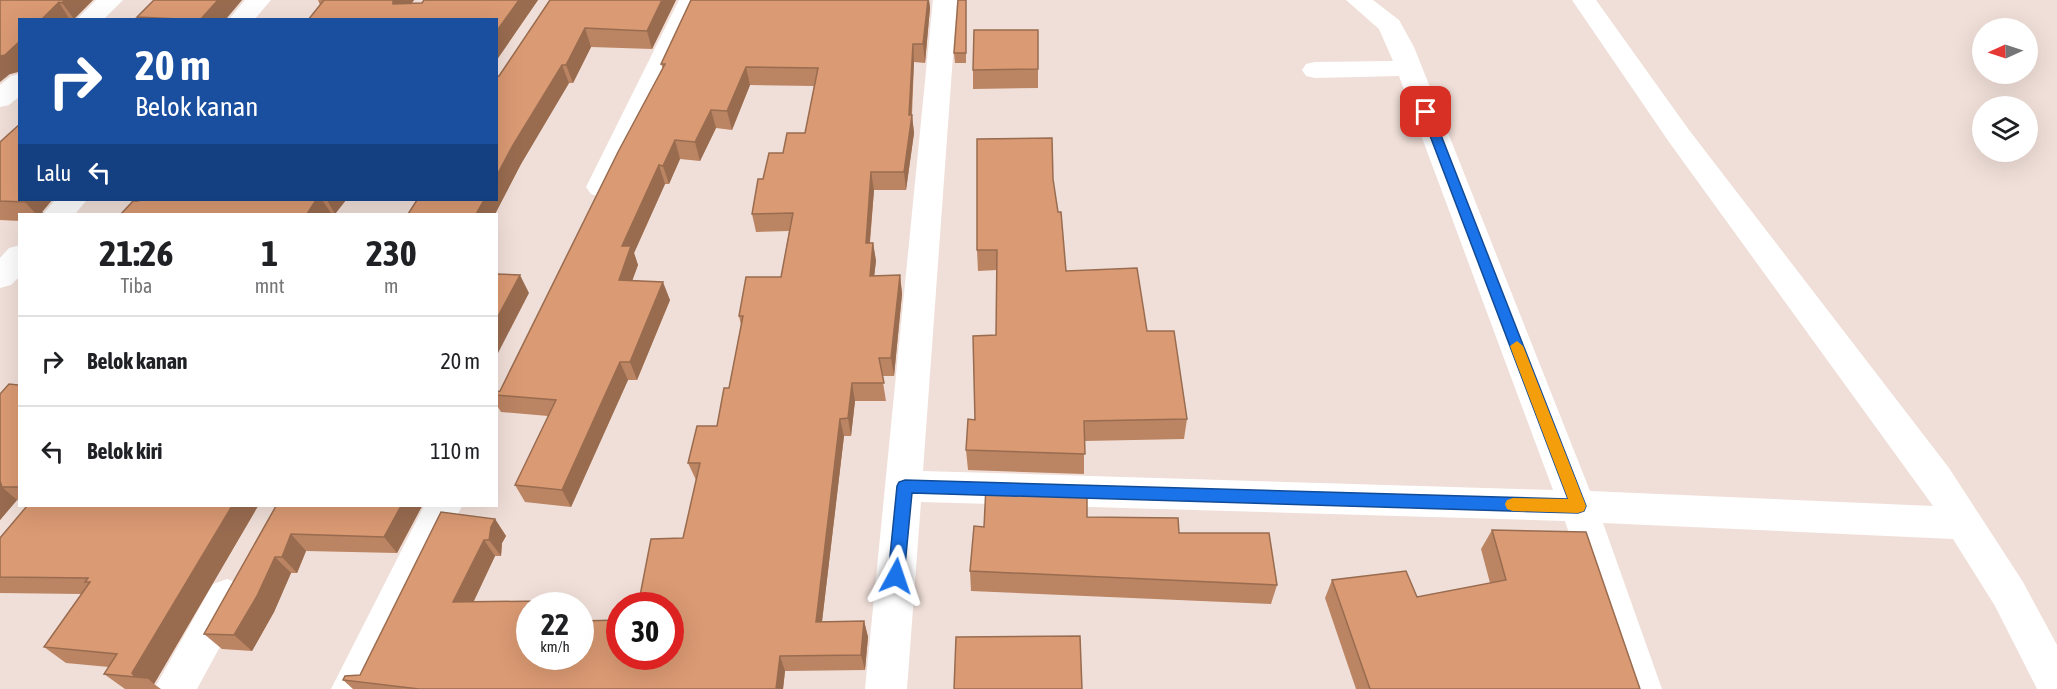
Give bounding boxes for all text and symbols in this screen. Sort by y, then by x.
north arrow [1972,18,2038,84]
map controls [1972,18,2038,162]
text: 20 m [135,41,210,89]
icon: right [36,42,114,120]
pin [1400,86,1451,137]
text: Belok kanan [135,91,258,122]
icon: arrive [1409,95,1442,128]
button: layers [1972,96,2038,162]
icon: left [83,156,116,189]
text: Lalu [36,160,71,186]
text: 21:26 [99,232,173,274]
text: 1 [261,232,278,274]
text: 230 [366,232,417,274]
text: Tiba [120,274,152,297]
text: mnt [255,274,285,297]
text: m [384,274,398,297]
icon: right [36,345,69,378]
text: Belok kanan [87,348,188,374]
text: 20 m [440,348,480,374]
icon: left [36,435,69,468]
text: Belok kiri [87,438,162,464]
text: 110 m [430,438,480,464]
position arrow [864,544,928,608]
speed limit sign: 30 [606,592,684,670]
text: 22 [541,607,569,641]
text: km/h [540,638,570,655]

